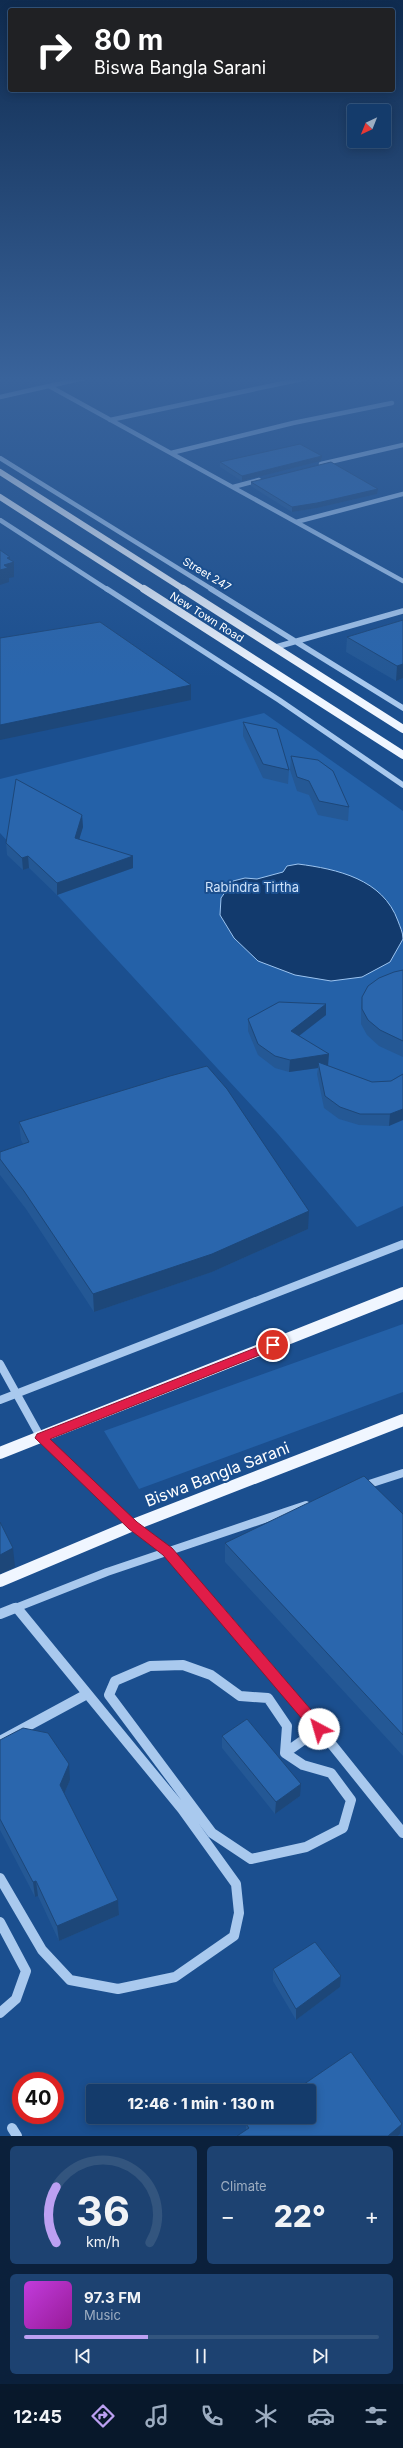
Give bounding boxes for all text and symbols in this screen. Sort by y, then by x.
text: 80 m [94,23,163,57]
icon: right [28,24,80,76]
text: Biswa Bangla Sarani [94,57,266,78]
north arrow [347,104,391,148]
map controls [347,104,391,148]
street label: Street 247 [180,554,234,594]
street label: New Town Road [168,589,246,645]
park label: Rabindra Tirtha [205,879,299,895]
pin [256,1328,290,1362]
icon: arrive [262,1334,284,1356]
street label: Biswa Bangla Sarani [142,1437,292,1511]
position arrow [298,1708,340,1750]
speed limit sign: 40 [12,2072,64,2124]
text: 12:46 · 1 min · 130 m [127,2094,275,2113]
text: Climate [221,2178,267,2194]
text: 36 [76,2186,130,2236]
text: 22° [274,2198,326,2234]
text: − [221,2203,235,2229]
text: + [364,2203,379,2229]
text: km/h [86,2233,120,2250]
text: 97.3 FM [84,2288,141,2307]
text: Music [84,2307,121,2323]
icon: previous [72,2345,94,2367]
icon: pause [190,2345,212,2367]
icon: next [309,2345,331,2367]
icon: directions [89,2402,117,2430]
icon: music [143,2402,171,2430]
icon: phone [198,2402,226,2430]
icon: climate [252,2402,280,2430]
icon: car [307,2402,335,2430]
icon: filters [362,2402,390,2430]
text: 12:45 [13,2406,62,2427]

